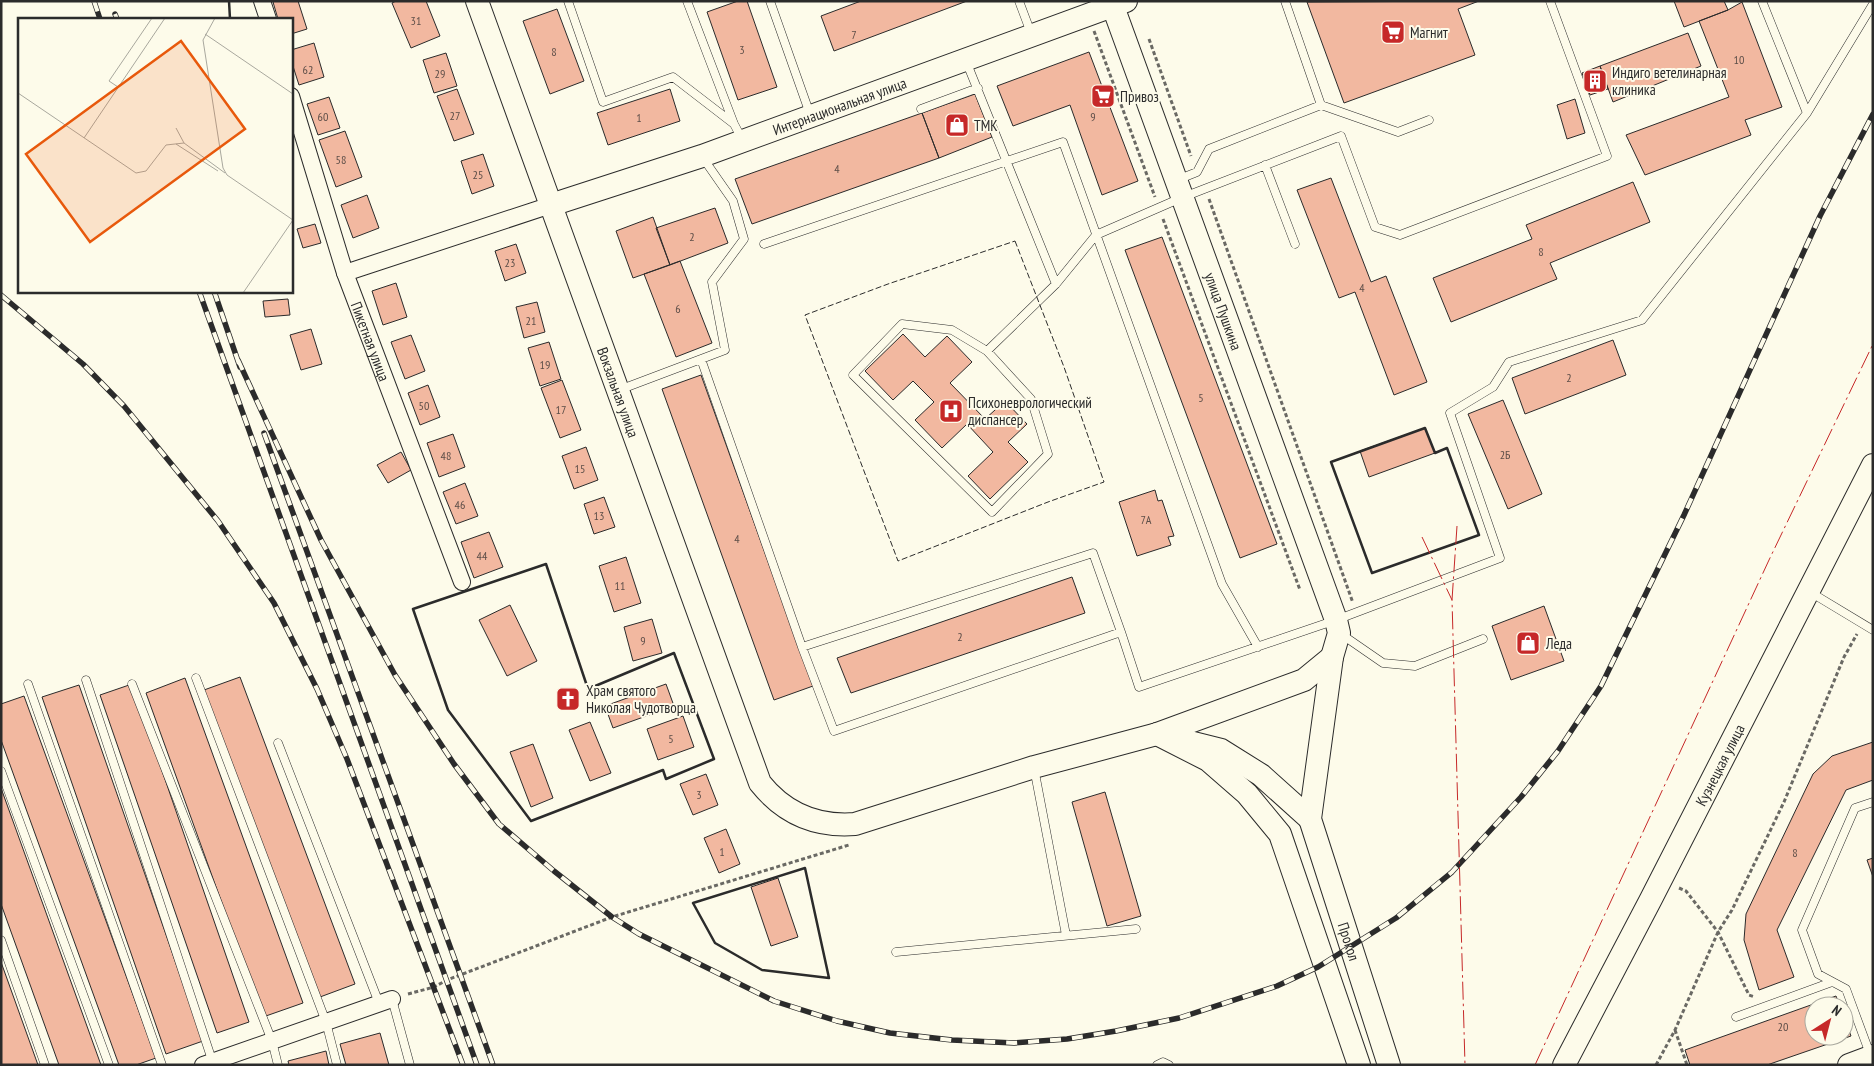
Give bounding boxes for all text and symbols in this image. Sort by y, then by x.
house number: 31 [411,13,421,28]
inset map [18,18,292,292]
supermarket icon: Магнит [1380,19,1406,45]
place label: Магнит [1410,23,1448,42]
house number: 7 [851,27,857,42]
house number: 3 [739,42,745,57]
house number: 8 [551,44,557,59]
house number: 10 [1734,52,1744,67]
house number: 62 [303,62,313,77]
place label: Индиго ветелинарная клиника [1612,63,1727,99]
house number: 29 [435,66,445,81]
building icon: Индиго ветелинарная клиника [1582,68,1608,94]
street label: Интернациональная улица [770,73,909,139]
supermarket icon: Привоз [1090,83,1116,109]
place label: Привоз [1120,87,1159,106]
house number: 27 [450,108,460,123]
house number: 60 [318,109,328,124]
house number: 9 [1090,109,1096,124]
house number: 1 [636,110,642,125]
shop icon: ТМК [944,112,970,138]
place label: ТМК [974,116,998,135]
house number: 58 [336,152,346,167]
house number: 4 [834,161,840,176]
house number: 25 [473,167,483,182]
house number: 2 [689,229,695,244]
house number: 8 [1538,244,1544,259]
house number: 23 [505,255,515,270]
street label: улица Пушкина [1201,270,1247,353]
house number: 4 [1359,280,1365,295]
street label: Пикетная улица [347,299,394,384]
house number: 6 [675,301,681,316]
house number: 21 [526,313,536,328]
street label: Вокзальная улица [594,344,644,440]
house number: 19 [540,357,550,372]
house number: 2 [1566,370,1572,385]
house number: 5 [1198,390,1204,405]
place label: Психоневрологический диспансер [968,393,1092,429]
house number: 50 [419,398,429,413]
hospital icon: Психоневрологический диспансер [938,398,964,424]
house number: 17 [556,402,566,417]
house number: 2Б [1500,447,1510,462]
house number: 48 [441,448,451,463]
house number: 15 [575,461,585,476]
house number: 46 [455,497,465,512]
house number: 13 [594,508,604,523]
house number: 7А [1140,512,1152,527]
house number: 4 [734,531,740,546]
house number: 44 [477,548,488,563]
house number: 11 [615,578,625,593]
house number: 2 [957,629,963,644]
shop icon: Леда [1515,630,1541,656]
house number: 9 [640,633,646,648]
place label: Леда [1545,634,1572,653]
place label: Храм святого Николая Чудотворца [586,681,696,717]
church icon: Храм святого Николая Чудотворца [555,686,581,712]
street label: Кузнецкая улица [1691,721,1748,809]
house number: 5 [668,731,674,746]
house number: 3 [696,787,702,802]
house number: 1 [719,844,725,859]
house number: 8 [1792,845,1798,860]
street label: Прокол [1334,920,1364,963]
north arrow [1804,996,1854,1046]
text: N [1828,1001,1845,1020]
house number: 20 [1778,1019,1788,1034]

